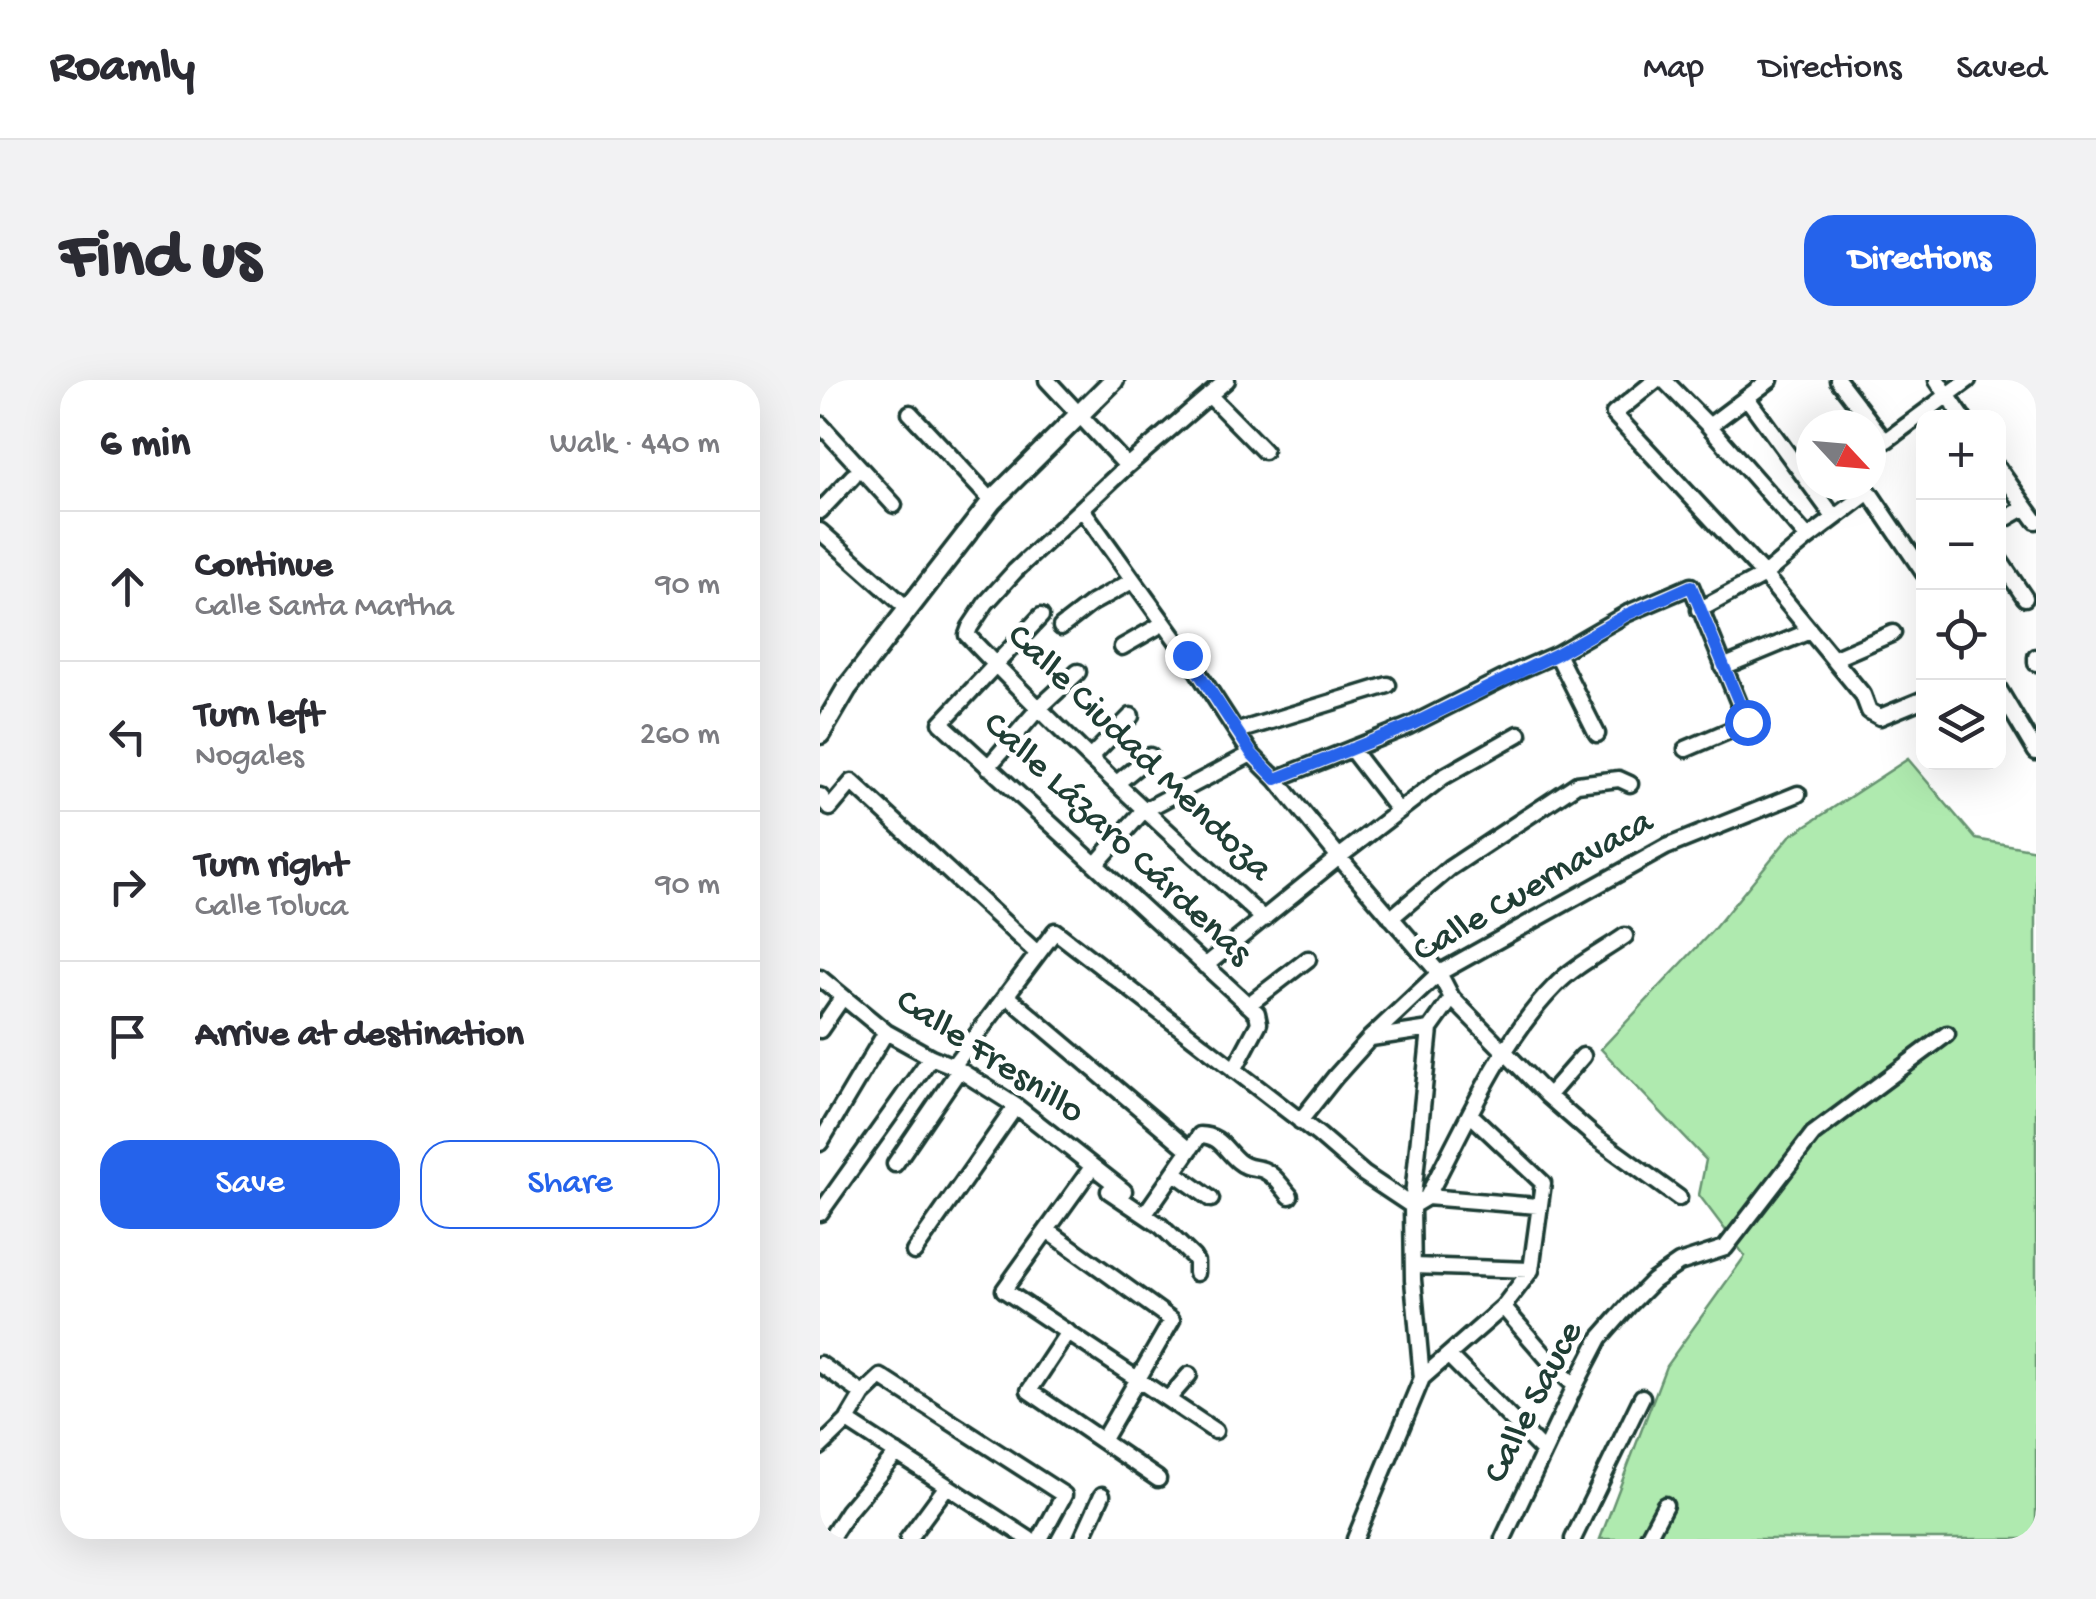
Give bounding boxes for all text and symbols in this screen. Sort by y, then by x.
text: Roamly [50,41,195,98]
text: Map [1643,49,1704,90]
text: Directions [1759,49,1901,90]
text: Saved [1956,49,2046,90]
button: Directions [1804,215,2036,306]
text: Find us [60,219,261,302]
north arrow [1796,410,1886,500]
map controls [1916,410,2006,770]
button: + [1916,410,2006,500]
text: 6 min [100,421,190,470]
text: Walk · 440 m [550,426,720,464]
button: − [1916,500,2006,590]
text: Continue [195,545,333,589]
icon: ahead [100,559,155,614]
text: 90 m [656,567,720,605]
text: Calle Santa Martha [195,589,454,627]
button: locate [1916,590,2006,680]
street label: Calle Ciudad Mendoza [996,616,1281,893]
route end [1165,633,1211,679]
button: layers [1916,680,2006,770]
text: Turn left [195,695,323,739]
route start [1725,700,1771,746]
street label: Calle Lázaro Cárdenas [972,704,1261,977]
icon: left [100,709,155,764]
text: 260 m [640,717,720,755]
text: Nogales [195,739,304,777]
street label: Calle Cuernavaca [1406,801,1663,974]
text: Turn right [195,845,347,889]
icon: right [100,859,155,914]
text: 90 m [656,867,720,905]
text: Calle Toluca [195,889,348,927]
street label: Calle Fresnillo [886,981,1092,1135]
icon: arrive [100,1009,155,1064]
text: Arrive at destination [195,1014,524,1058]
button: Save [100,1140,400,1229]
button: Share [420,1140,720,1229]
street label: Calle Sauce [1475,1314,1595,1491]

